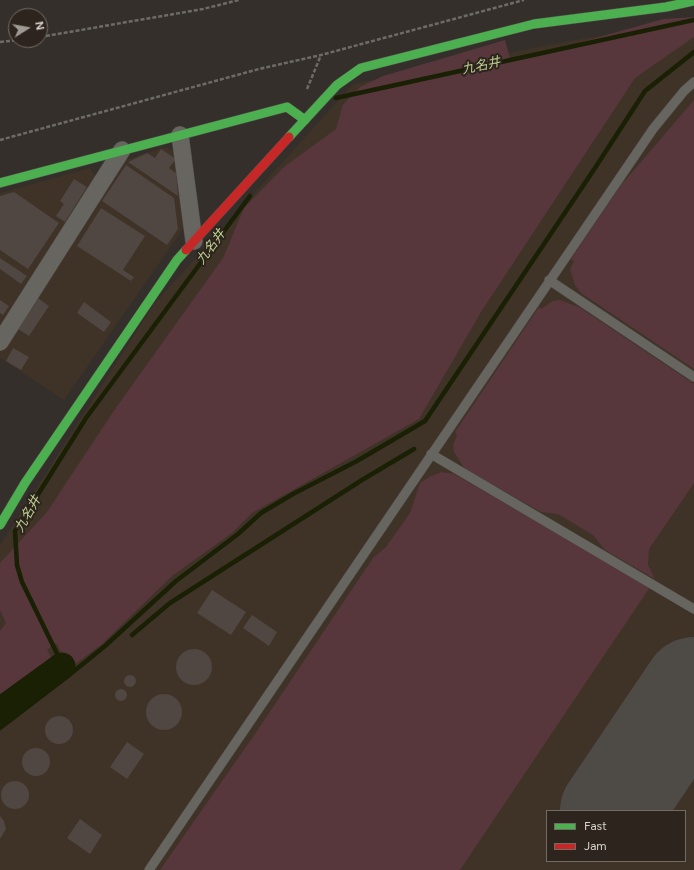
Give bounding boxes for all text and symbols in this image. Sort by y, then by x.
north arrow [8,8,48,48]
text: N [32,20,46,31]
water label: 九名井 [460,54,502,78]
water label: 九名井 [193,227,229,267]
water label: 九名井 [12,493,44,535]
legend [546,810,686,862]
text: Fast [584,819,607,833]
text: Jam [584,839,607,853]

